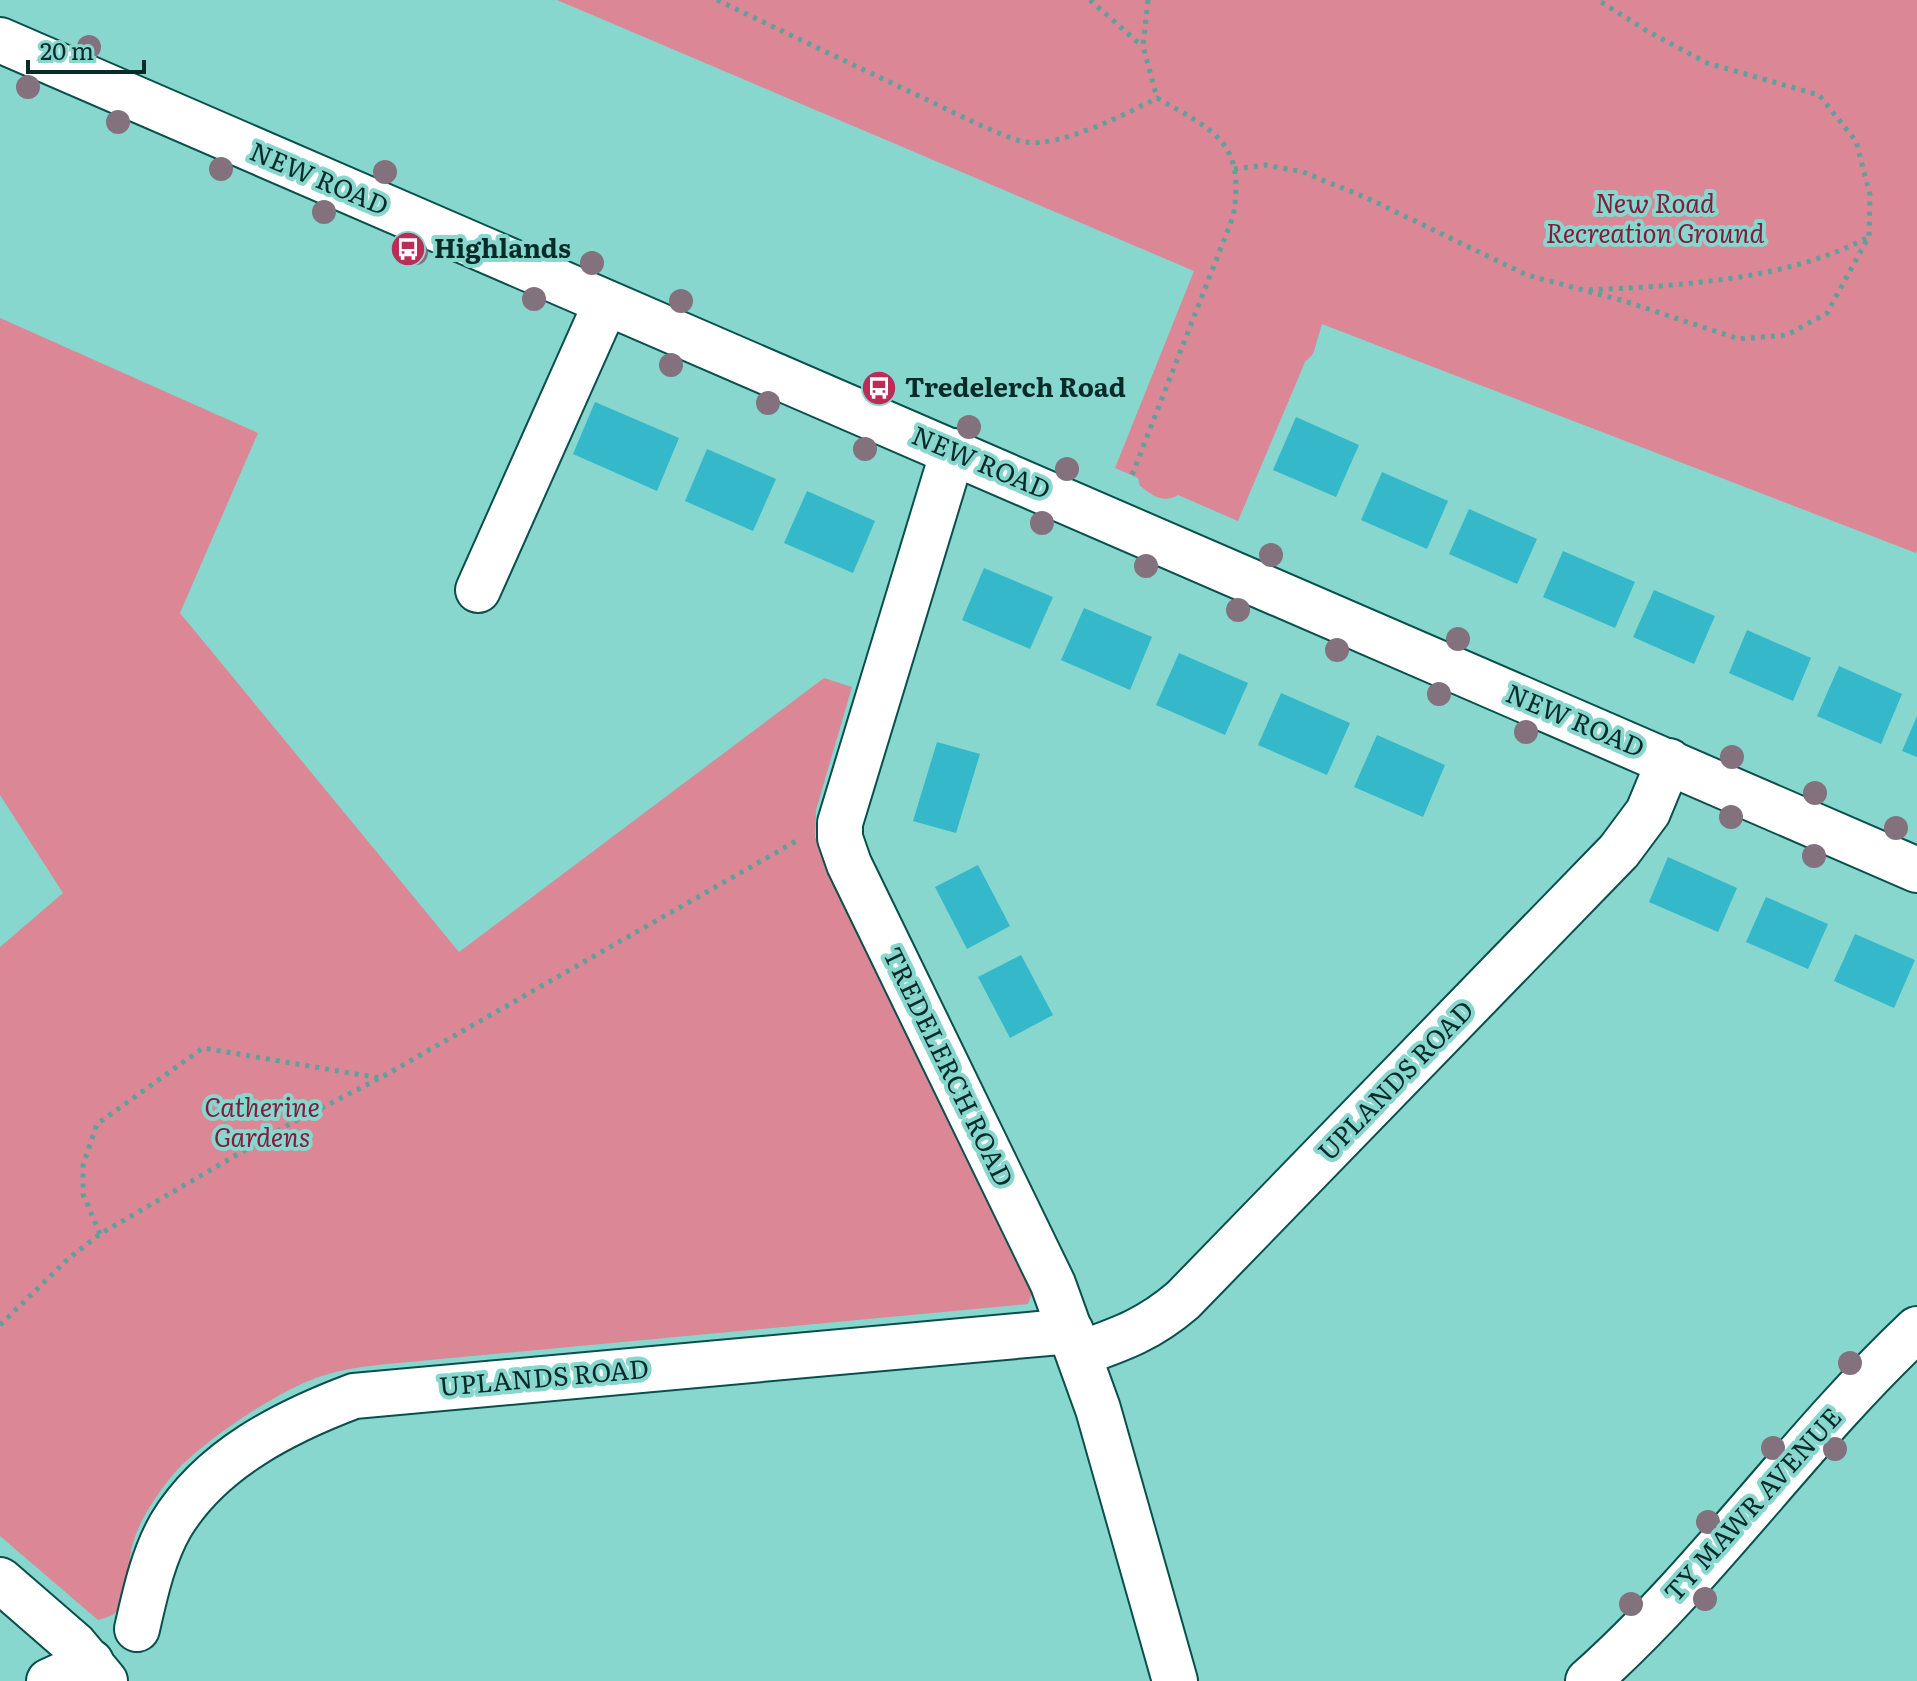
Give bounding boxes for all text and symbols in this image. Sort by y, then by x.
scale bar [28,24,144,74]
text: 20 m [40,32,94,67]
street label: NEW ROAD [245,130,395,223]
park label: New Road Recreation Ground [1546,182,1764,251]
place label: Highlands [434,227,571,266]
bus stop icon: Highlands [389,230,427,268]
place label: Tredelerch Road [905,366,1126,405]
bus stop icon: Tredelerch Road [860,369,898,407]
street label: NEW ROAD [907,414,1057,507]
street label: NEW ROAD [1501,672,1651,765]
street label: TREDELERCH ROAD [875,939,1025,1193]
street label: UPLANDS ROAD [1307,990,1481,1168]
park label: Catherine Gardens [204,1086,320,1155]
street label: UPLANDS ROAD [437,1347,650,1404]
street label: TY MAWR AVENUE [1653,1398,1849,1609]

